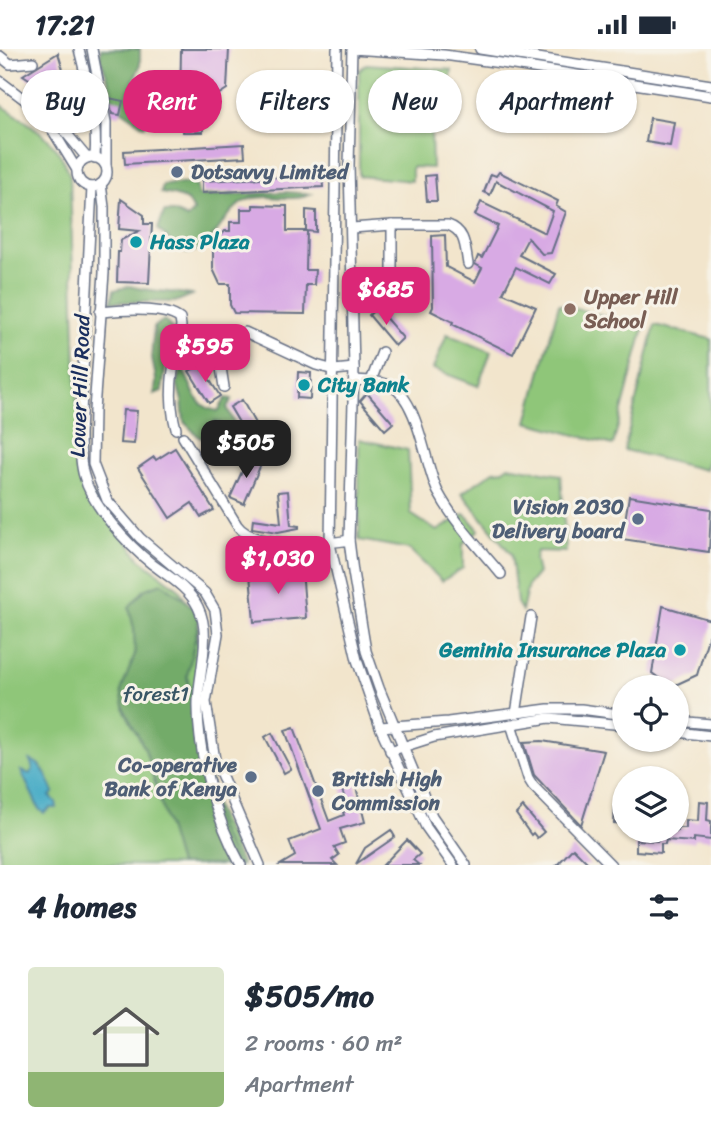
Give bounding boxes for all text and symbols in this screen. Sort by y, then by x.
text: 17:21 [35,2,95,48]
chip: Buy [21,70,109,133]
chip: Rent [123,70,222,133]
chip: Filters [236,70,354,133]
chip: New [368,70,462,133]
chip: Apartment [476,70,637,133]
place label: Dotsavvy Limited [191,153,350,191]
marker: Dotsavvy Limited [169,164,185,180]
place label: Hass Plaza [149,223,250,261]
marker: Hass Plaza [128,234,144,250]
pin: $685 [345,267,427,327]
text: $685 [358,269,414,310]
place label: Upper Hill School [583,278,679,340]
marker: Upper Hill School [562,301,578,317]
street label: Lower Hill Road [59,312,102,458]
pin: $595 [164,325,246,384]
text: $595 [176,326,234,367]
place label: City Bank [317,366,410,404]
marker: City Bank [296,377,312,393]
pin: $505 [205,421,287,480]
text: $505 [217,422,275,463]
place label: Vision 2030 Delivery board [492,488,626,550]
marker: Vision 2030 Delivery board [630,511,646,527]
pin: $1,030 [221,537,335,596]
text: $1,030 [241,538,315,579]
place label: Geminia Insurance Plaza [438,631,666,669]
marker: Geminia Insurance Plaza [672,642,688,658]
park label: forest1 [123,675,189,713]
map controls [612,675,689,843]
button: locate [612,675,689,752]
place label: Co-operative Bank of Kenya [104,746,238,808]
place label: British High Commission [331,760,442,822]
button: layers [612,766,689,843]
marker: Co-operative Bank of Kenya [243,769,259,785]
marker: British High Commission [310,783,326,799]
text: 4 homes [28,880,136,934]
icon: filters [645,888,683,926]
text: $505/mo [245,969,374,1023]
icon: home [84,995,168,1079]
text: 2 rooms · 60 m² [245,1023,403,1064]
text: Apartment [245,1064,354,1105]

